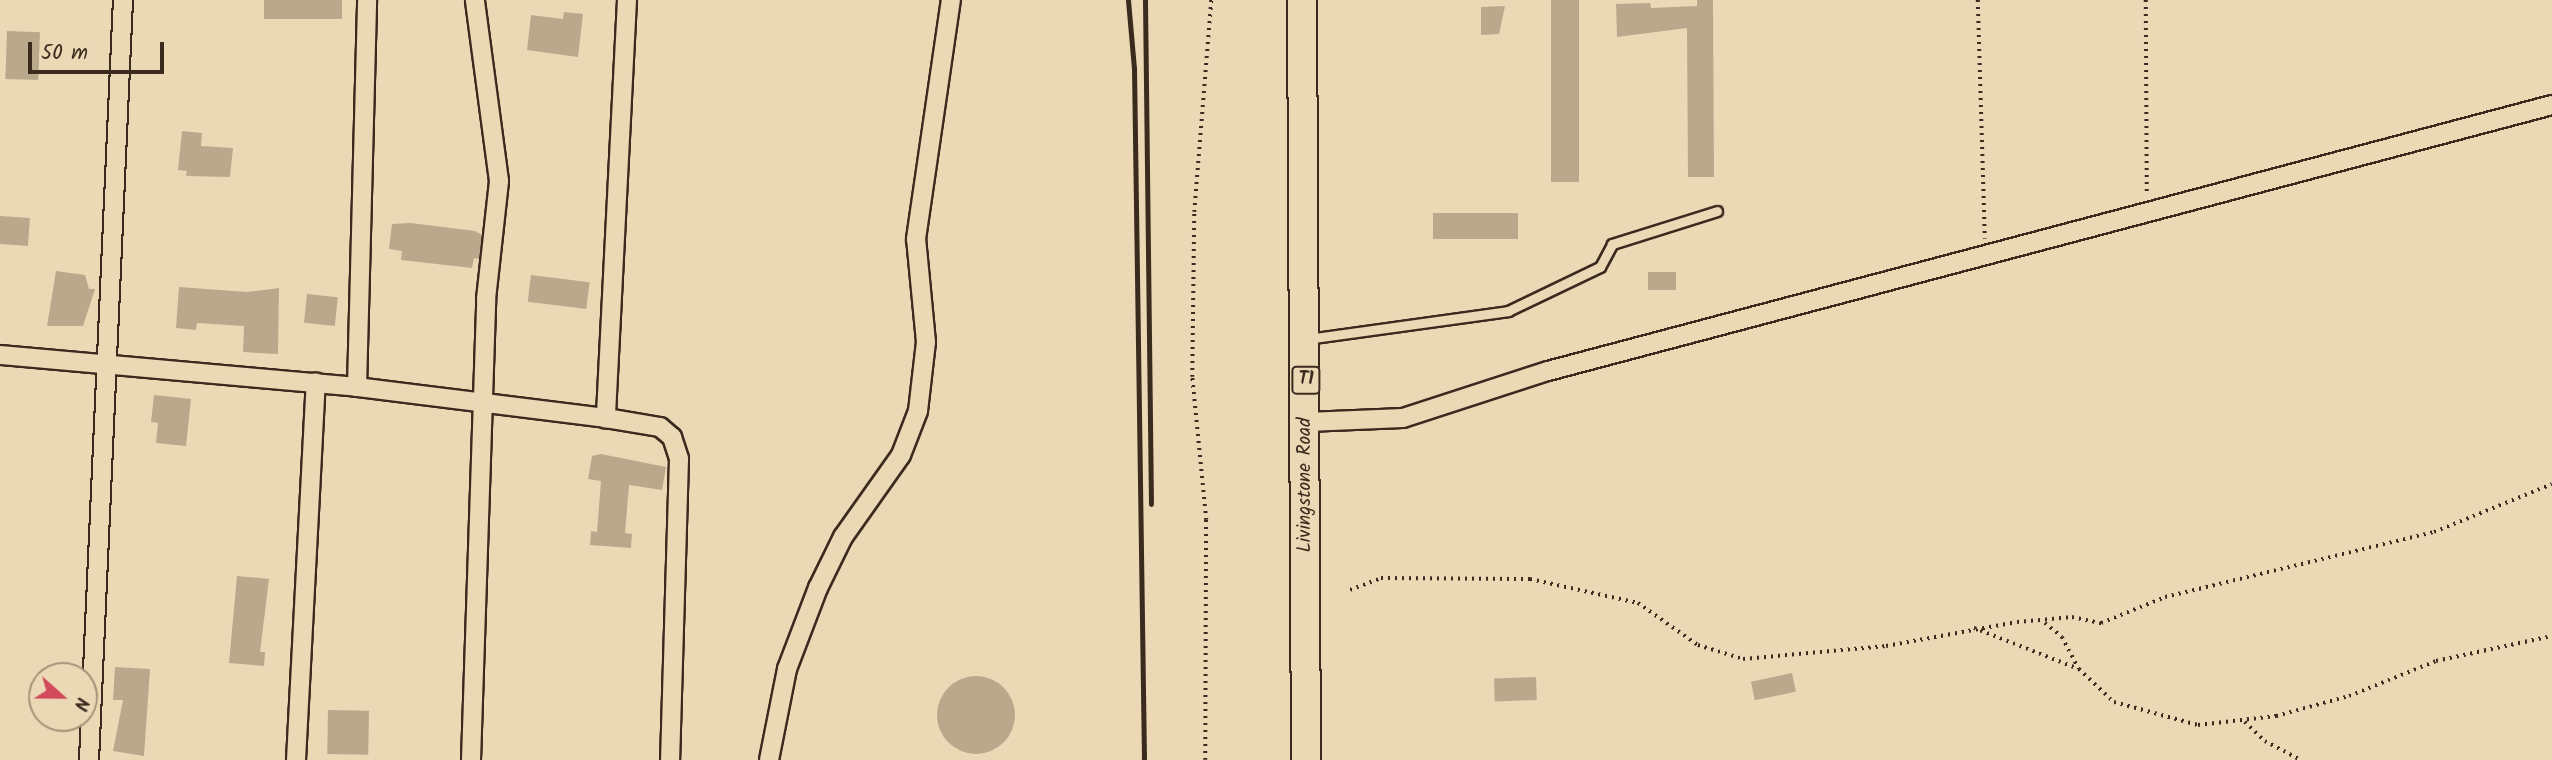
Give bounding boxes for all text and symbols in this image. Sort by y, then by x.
scale bar [32,28,168,72]
text: 50 m [41,37,88,70]
road number: T1 [1290,366,1322,394]
street label: Livingstone Road [1295,417,1317,553]
north arrow [28,662,98,732]
text: N [65,693,97,715]

